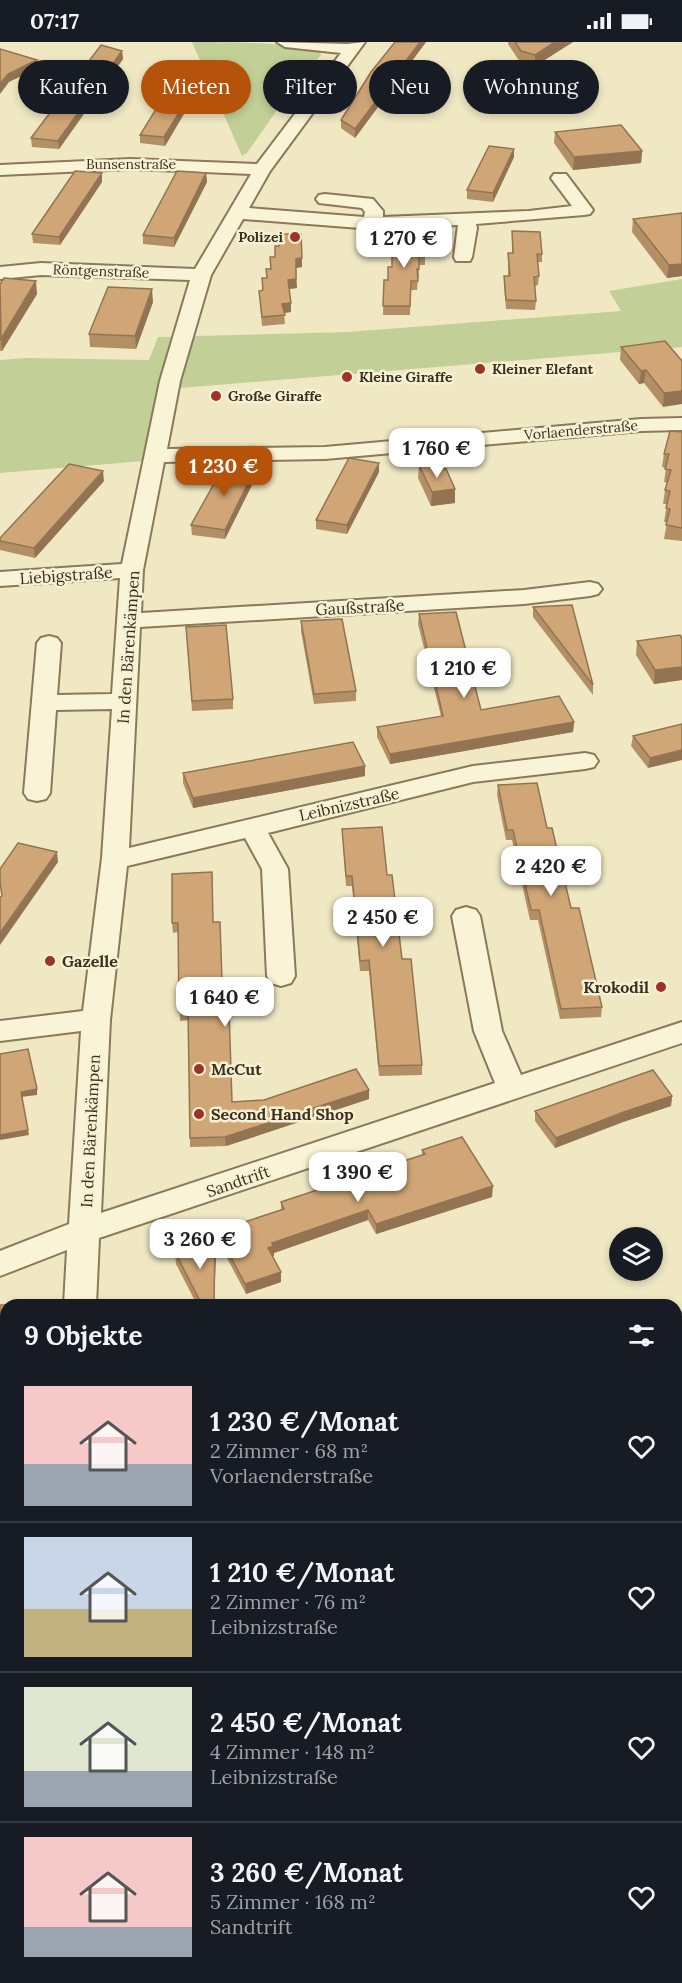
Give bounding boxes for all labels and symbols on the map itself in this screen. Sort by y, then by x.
street label: Bunsenstraße [86,155,177,173]
pin: 1 270 € [349,218,459,269]
place label: Polizei [238,228,283,246]
marker: Polizei [288,230,302,244]
street label: Röntgenstraße [52,260,150,282]
place label: Kleiner Elefant [492,360,594,378]
marker: Kleiner Elefant [473,362,487,376]
place label: Kleine Giraffe [359,368,453,386]
marker: Kleine Giraffe [340,370,354,384]
place label: Große Giraffe [228,387,322,405]
marker: Große Giraffe [209,389,223,403]
street label: Vorlaenderstraße [522,416,639,444]
pin: 1 760 € [382,428,492,479]
pin: 1 230 € [169,446,279,497]
street label: Liebigstraße [19,562,114,588]
street label: In den Bärenkämpen [113,569,143,724]
street label: Gaußstraße [315,595,405,619]
pin: 1 210 € [409,648,519,699]
street label: Leibnizstraße [297,783,401,825]
pin: 2 420 € [496,846,606,897]
pin: 2 450 € [328,897,438,948]
place label: Gazelle [62,951,118,971]
marker: Gazelle [43,954,57,968]
pin: 1 640 € [170,977,280,1028]
place label: Krokodil [583,977,649,997]
marker: Krokodil [654,980,668,994]
street label: In den Bärenkämpen [76,1053,104,1208]
place label: McCut [211,1059,262,1079]
marker: McCut [192,1062,206,1076]
place label: Second Hand Shop [211,1104,354,1124]
marker: Second Hand Shop [192,1107,206,1121]
pin: 1 390 € [303,1152,413,1203]
street label: Sandtrift [204,1161,273,1201]
pin: 3 260 € [145,1219,255,1270]

